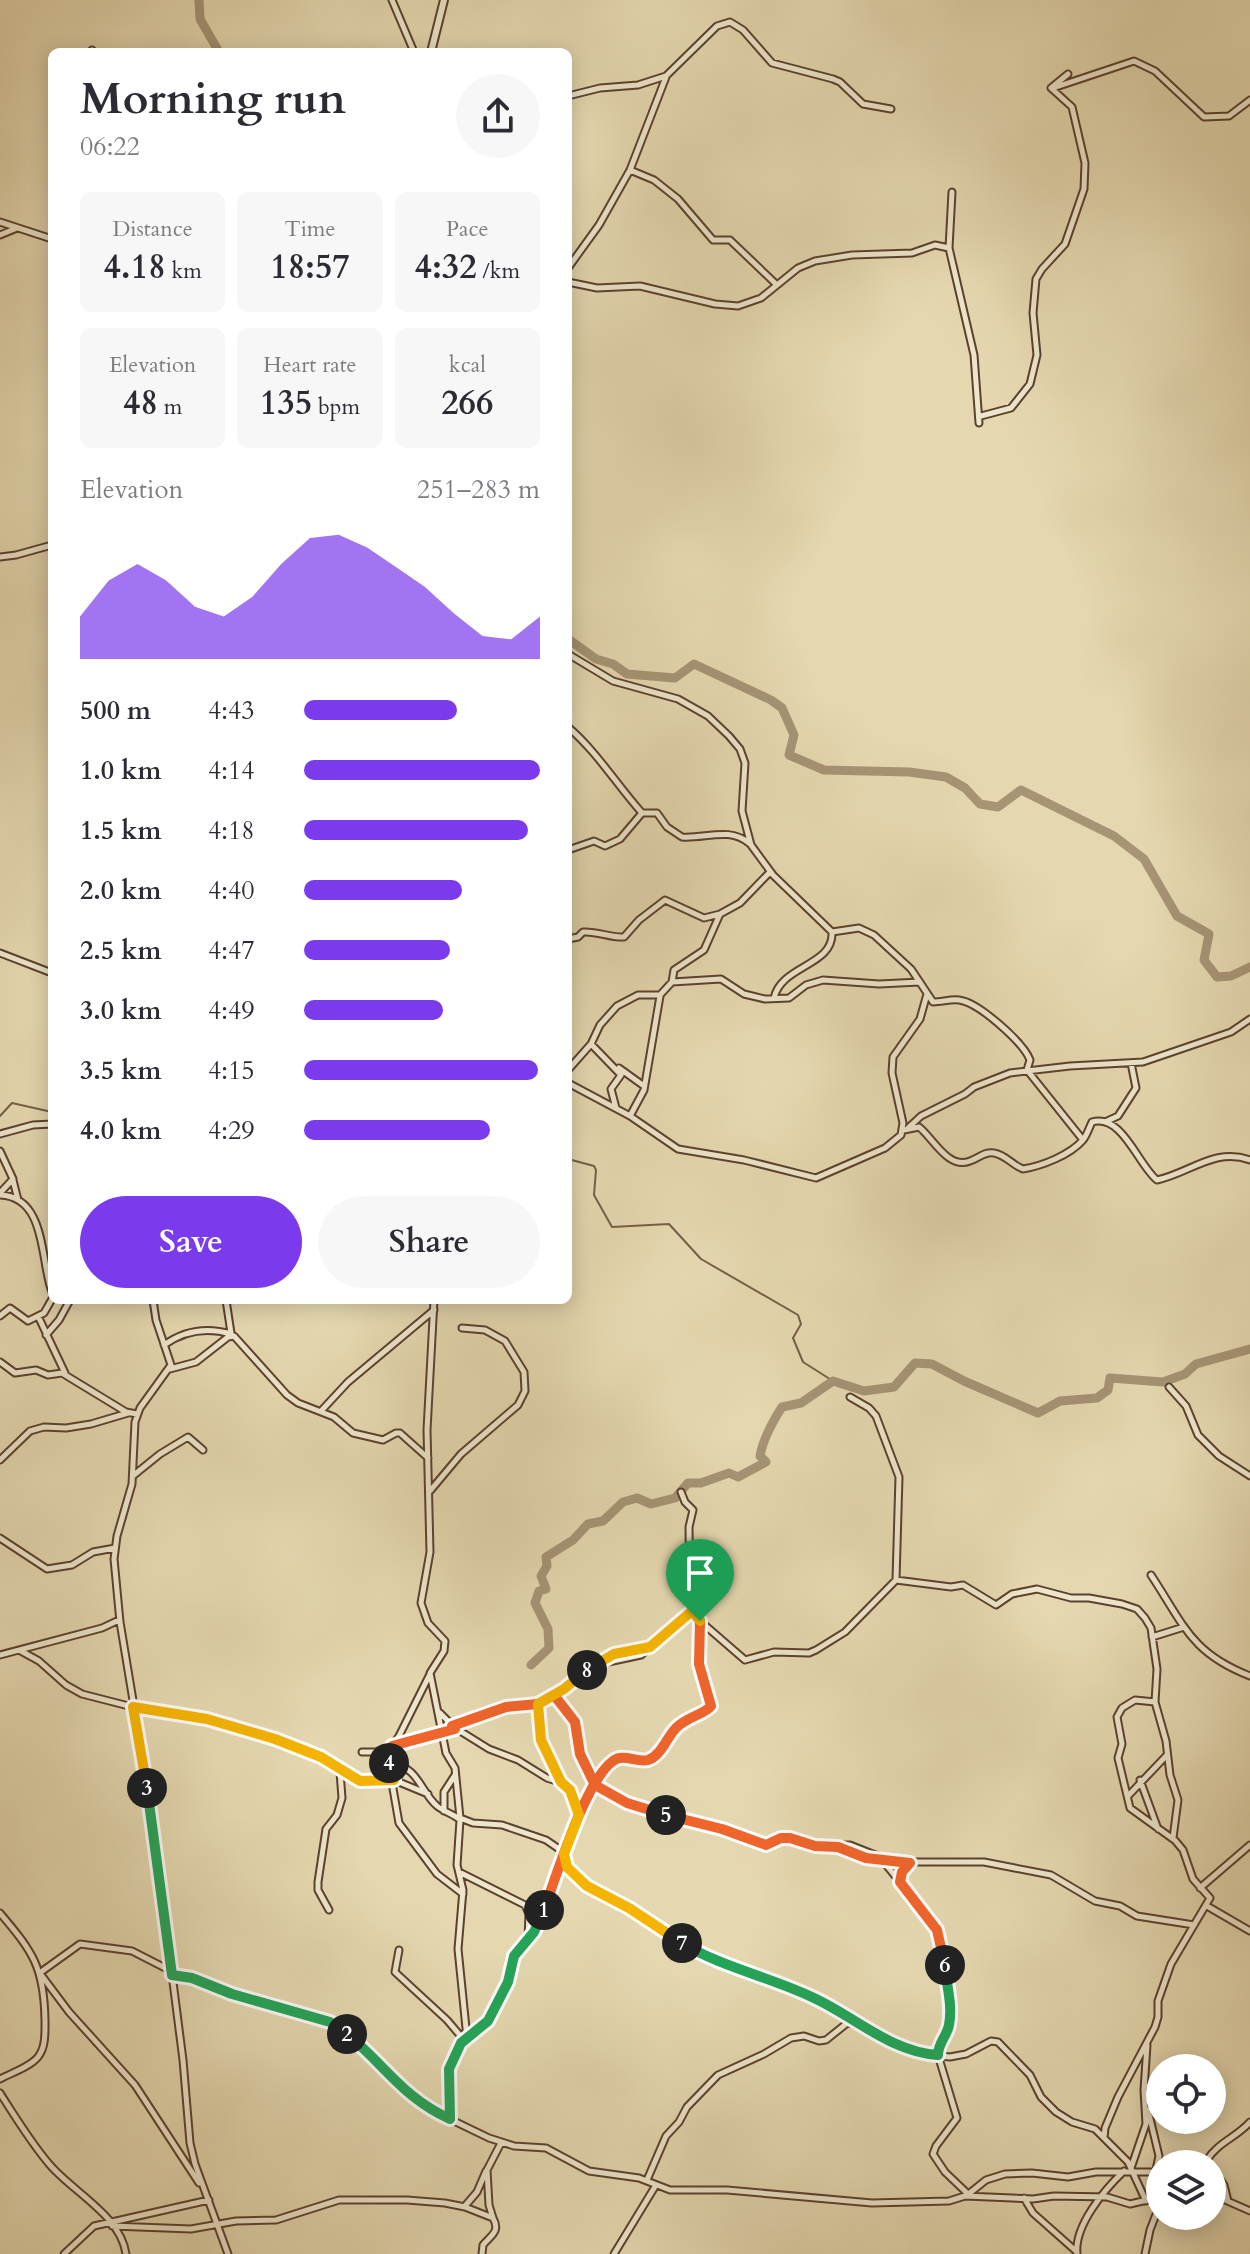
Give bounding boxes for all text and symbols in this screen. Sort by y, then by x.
text: Morning run [80,69,346,129]
button: share [456,74,540,158]
text: 06:22 [80,129,140,164]
text: Distance [112,214,193,244]
text: Time [285,214,335,244]
text: Pace [446,214,489,244]
text: 4.18 [103,244,166,290]
text: 18:57 [270,244,350,290]
text: 4:32 [415,244,477,290]
text: km [166,256,202,286]
text: /km [477,256,520,286]
text: Elevation [109,350,196,380]
text: Heart rate [263,350,357,380]
text: kcal [449,350,486,380]
text: 48 [123,380,158,426]
text: 135 [260,380,312,426]
text: 266 [441,380,493,426]
text: m [158,392,182,422]
text: bpm [312,392,360,422]
text: Elevation [80,472,183,507]
text: 251–283 m [417,472,540,507]
text: 500 m [80,693,151,728]
text: 4:43 [208,693,255,728]
text: 1.0 km [80,753,161,788]
text: 4:14 [208,753,255,788]
text: 1.5 km [80,813,161,848]
text: 4:18 [208,813,255,848]
text: 2.0 km [80,873,161,908]
text: 4:40 [208,873,255,908]
text: 2.5 km [80,933,161,968]
text: 4:47 [208,933,255,968]
text: 3.0 km [80,993,161,1028]
text: 4:49 [208,993,255,1028]
text: 3.5 km [80,1053,161,1088]
text: 4:15 [208,1053,255,1088]
text: 4.0 km [80,1113,161,1148]
text: 4:29 [208,1113,255,1148]
button: Save [80,1196,302,1288]
button: Share [318,1196,540,1288]
pin [666,1539,734,1621]
icon: arrive [678,1551,722,1595]
pin: 8 [567,1650,607,1690]
text: 8 [581,1655,593,1685]
pin: 4 [369,1743,409,1783]
text: 4 [383,1748,395,1778]
pin: 3 [127,1768,167,1808]
text: 3 [141,1773,153,1803]
pin: 5 [646,1795,686,1835]
text: 5 [660,1800,672,1830]
pin: 1 [524,1890,564,1930]
text: 1 [538,1895,550,1925]
pin: 7 [662,1923,702,1963]
text: 7 [676,1928,688,1958]
pin: 6 [925,1945,965,1985]
text: 6 [939,1950,951,1980]
pin: 2 [327,2014,367,2054]
text: 2 [341,2019,353,2049]
map controls [1146,2054,1226,2230]
button: locate [1146,2054,1226,2134]
button: layers [1146,2150,1226,2230]

